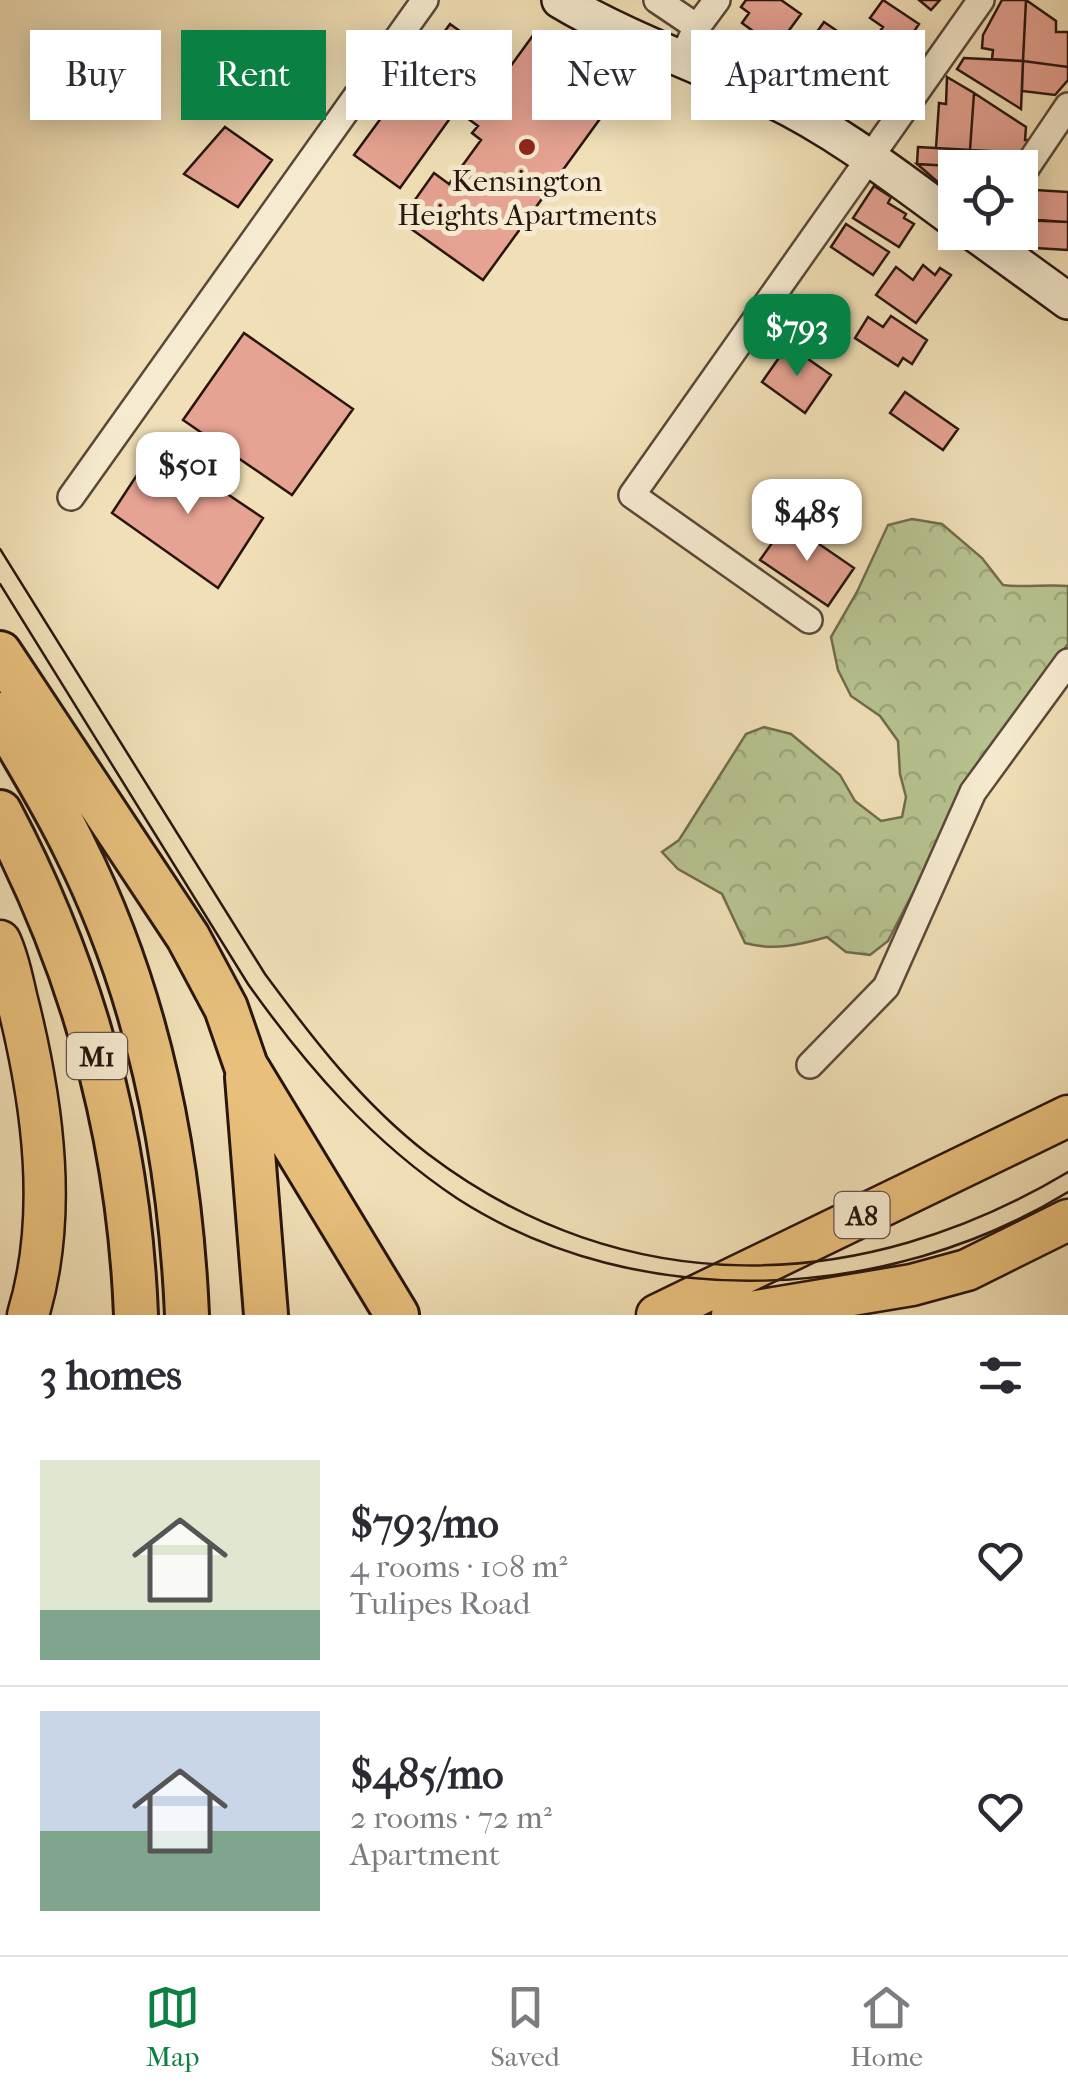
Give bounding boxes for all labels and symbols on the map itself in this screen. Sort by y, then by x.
marker: Kensington Heights Apartments [516,136,538,158]
place label: Kensington Heights Apartments [397,164,657,233]
pin: $793 [738,294,856,379]
pin: $501 [129,432,247,517]
pin: $485 [748,479,866,564]
road number: M1 [67,1033,127,1079]
road number: A8 [834,1192,890,1238]

